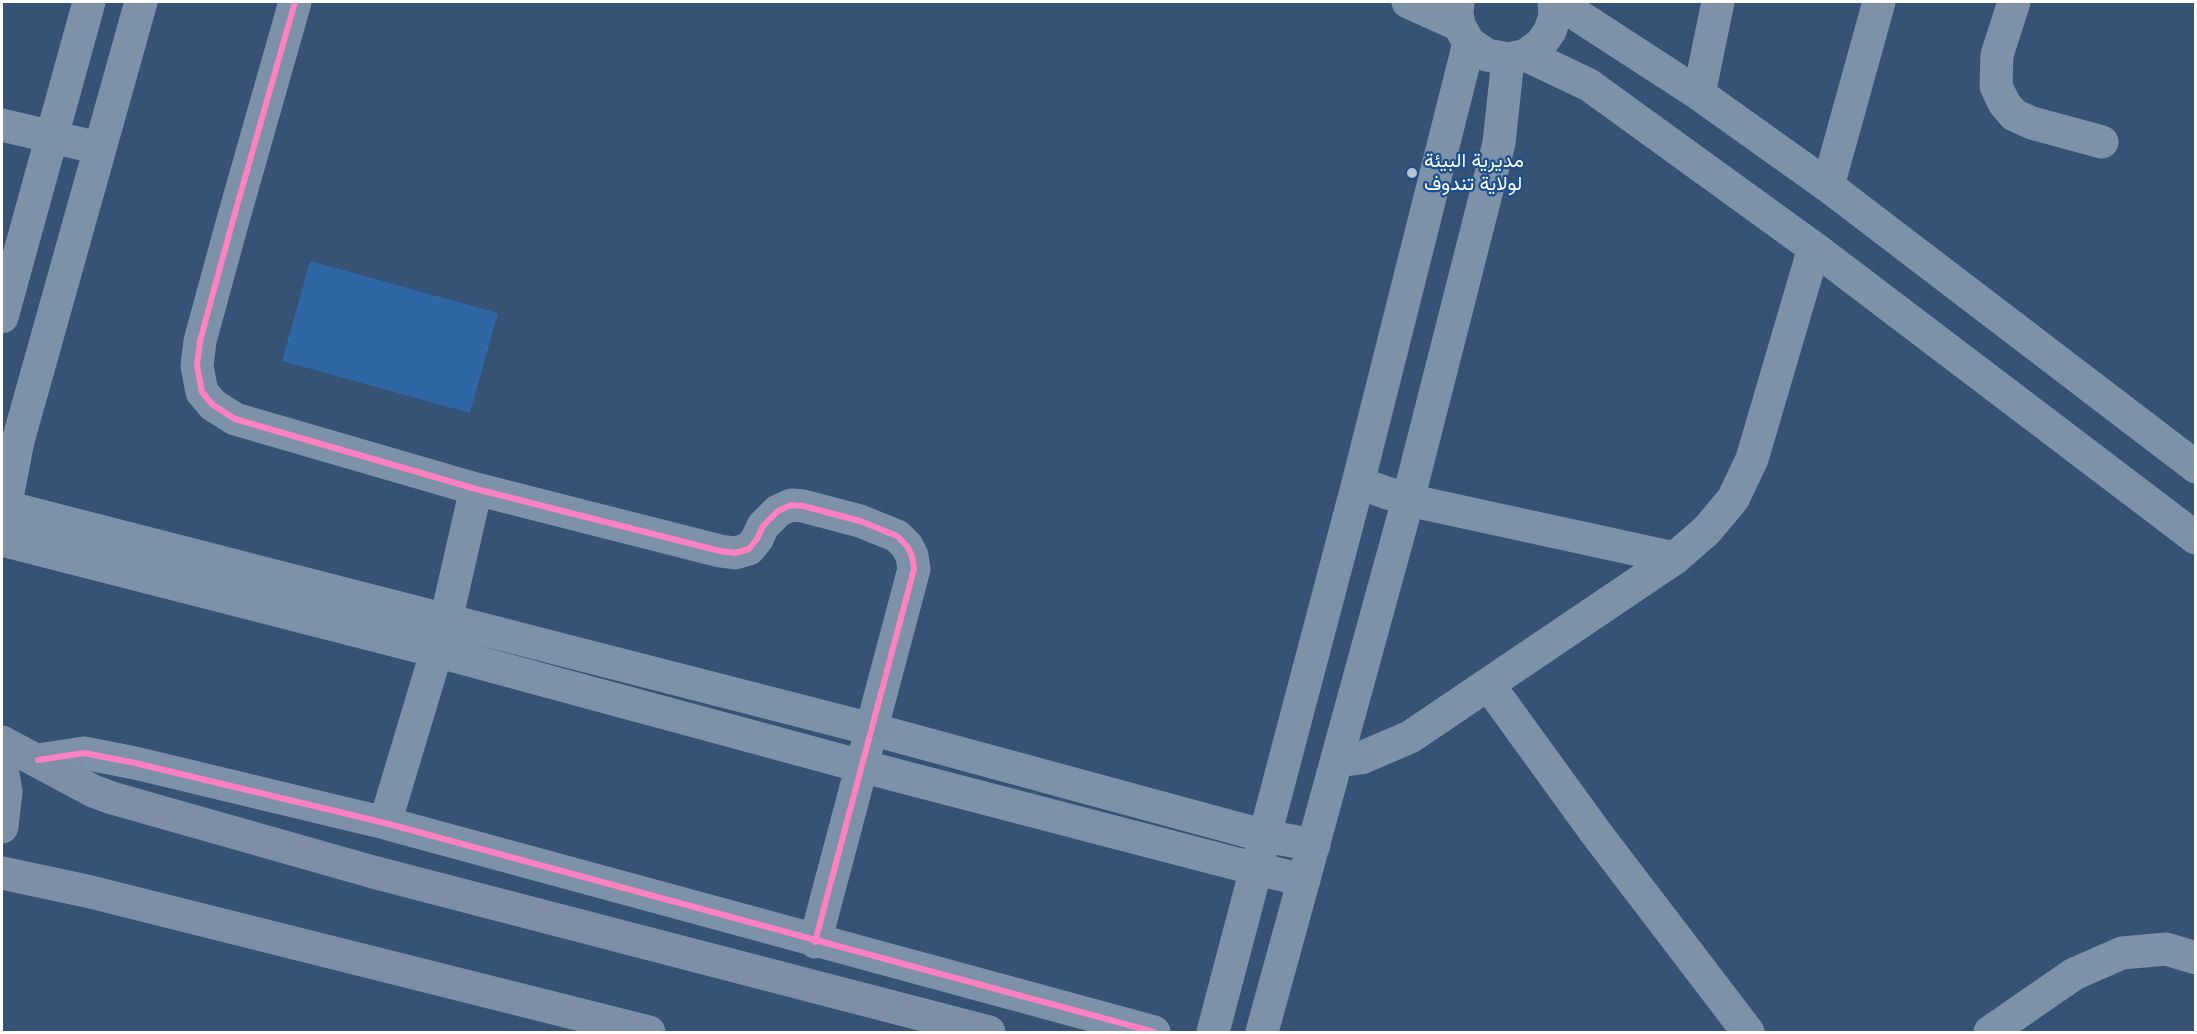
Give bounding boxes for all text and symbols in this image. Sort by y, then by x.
place label: مديرية البيئة لولاية تندوف [1424,150,1524,197]
marker: مديرية البيئة لولاية تندوف [1405,166,1419,180]

